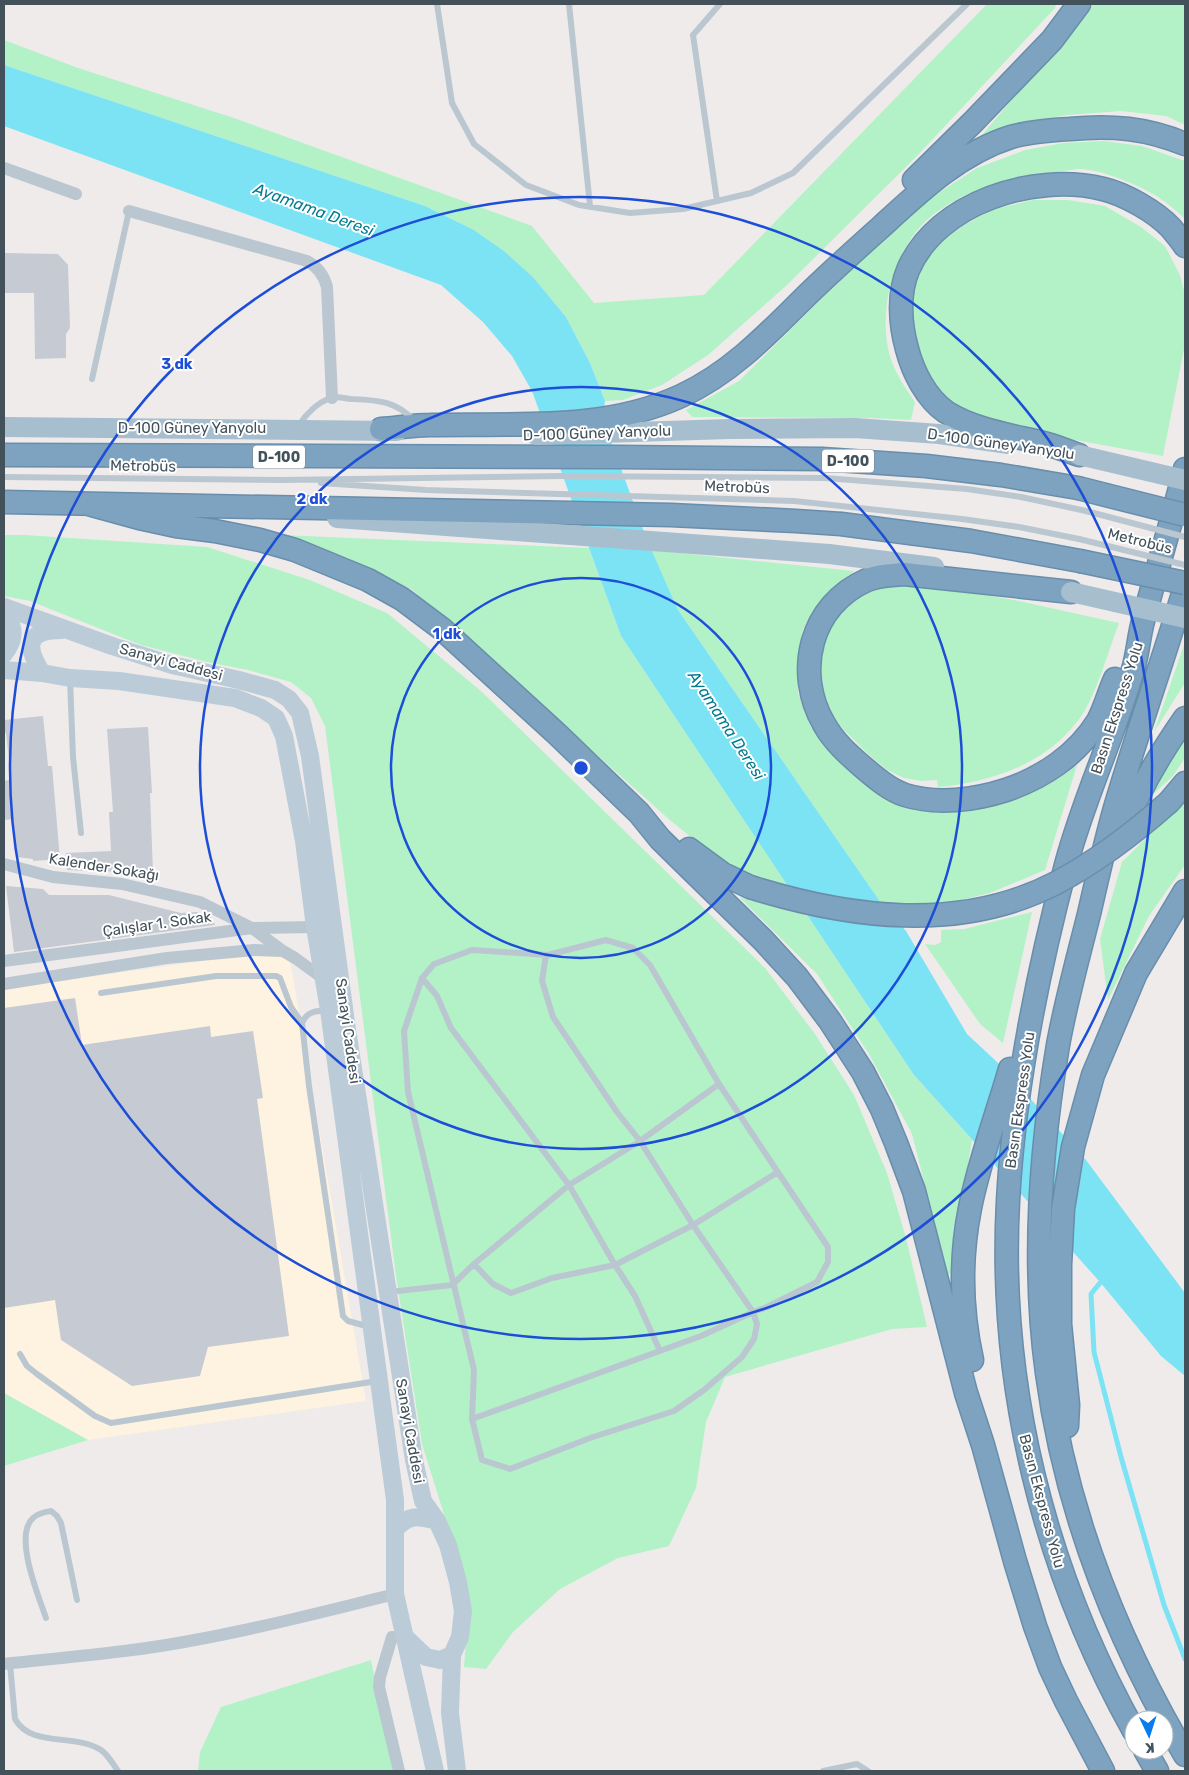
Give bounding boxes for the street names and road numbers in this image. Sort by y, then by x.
street label: D-100 Güney Yanyolu [118,419,266,437]
street label: D-100 Güney Yanyolu [523,421,671,445]
street label: D-100 Güney Yanyolu [926,425,1076,463]
road number: D-100 [253,446,305,468]
road number: D-100 [822,450,874,472]
street label: Metrobüs [110,456,176,476]
street label: Metrobüs [704,477,771,497]
street label: Metrobüs [1106,524,1174,558]
street label: Sanayi Caddesi [117,640,225,684]
street label: Basın Ekspress Yolu [1087,640,1147,776]
street label: Kalender Sokağı [48,849,160,885]
street label: Çalışlar 1. Sokak [101,907,213,941]
street label: Sanayi Caddesi [332,977,364,1085]
street label: Basın Ekspress Yolu [1001,1030,1039,1170]
street label: Sanayi Caddesi [392,1377,428,1485]
street label: Basın Ekspress Yolu [1015,1432,1069,1570]

